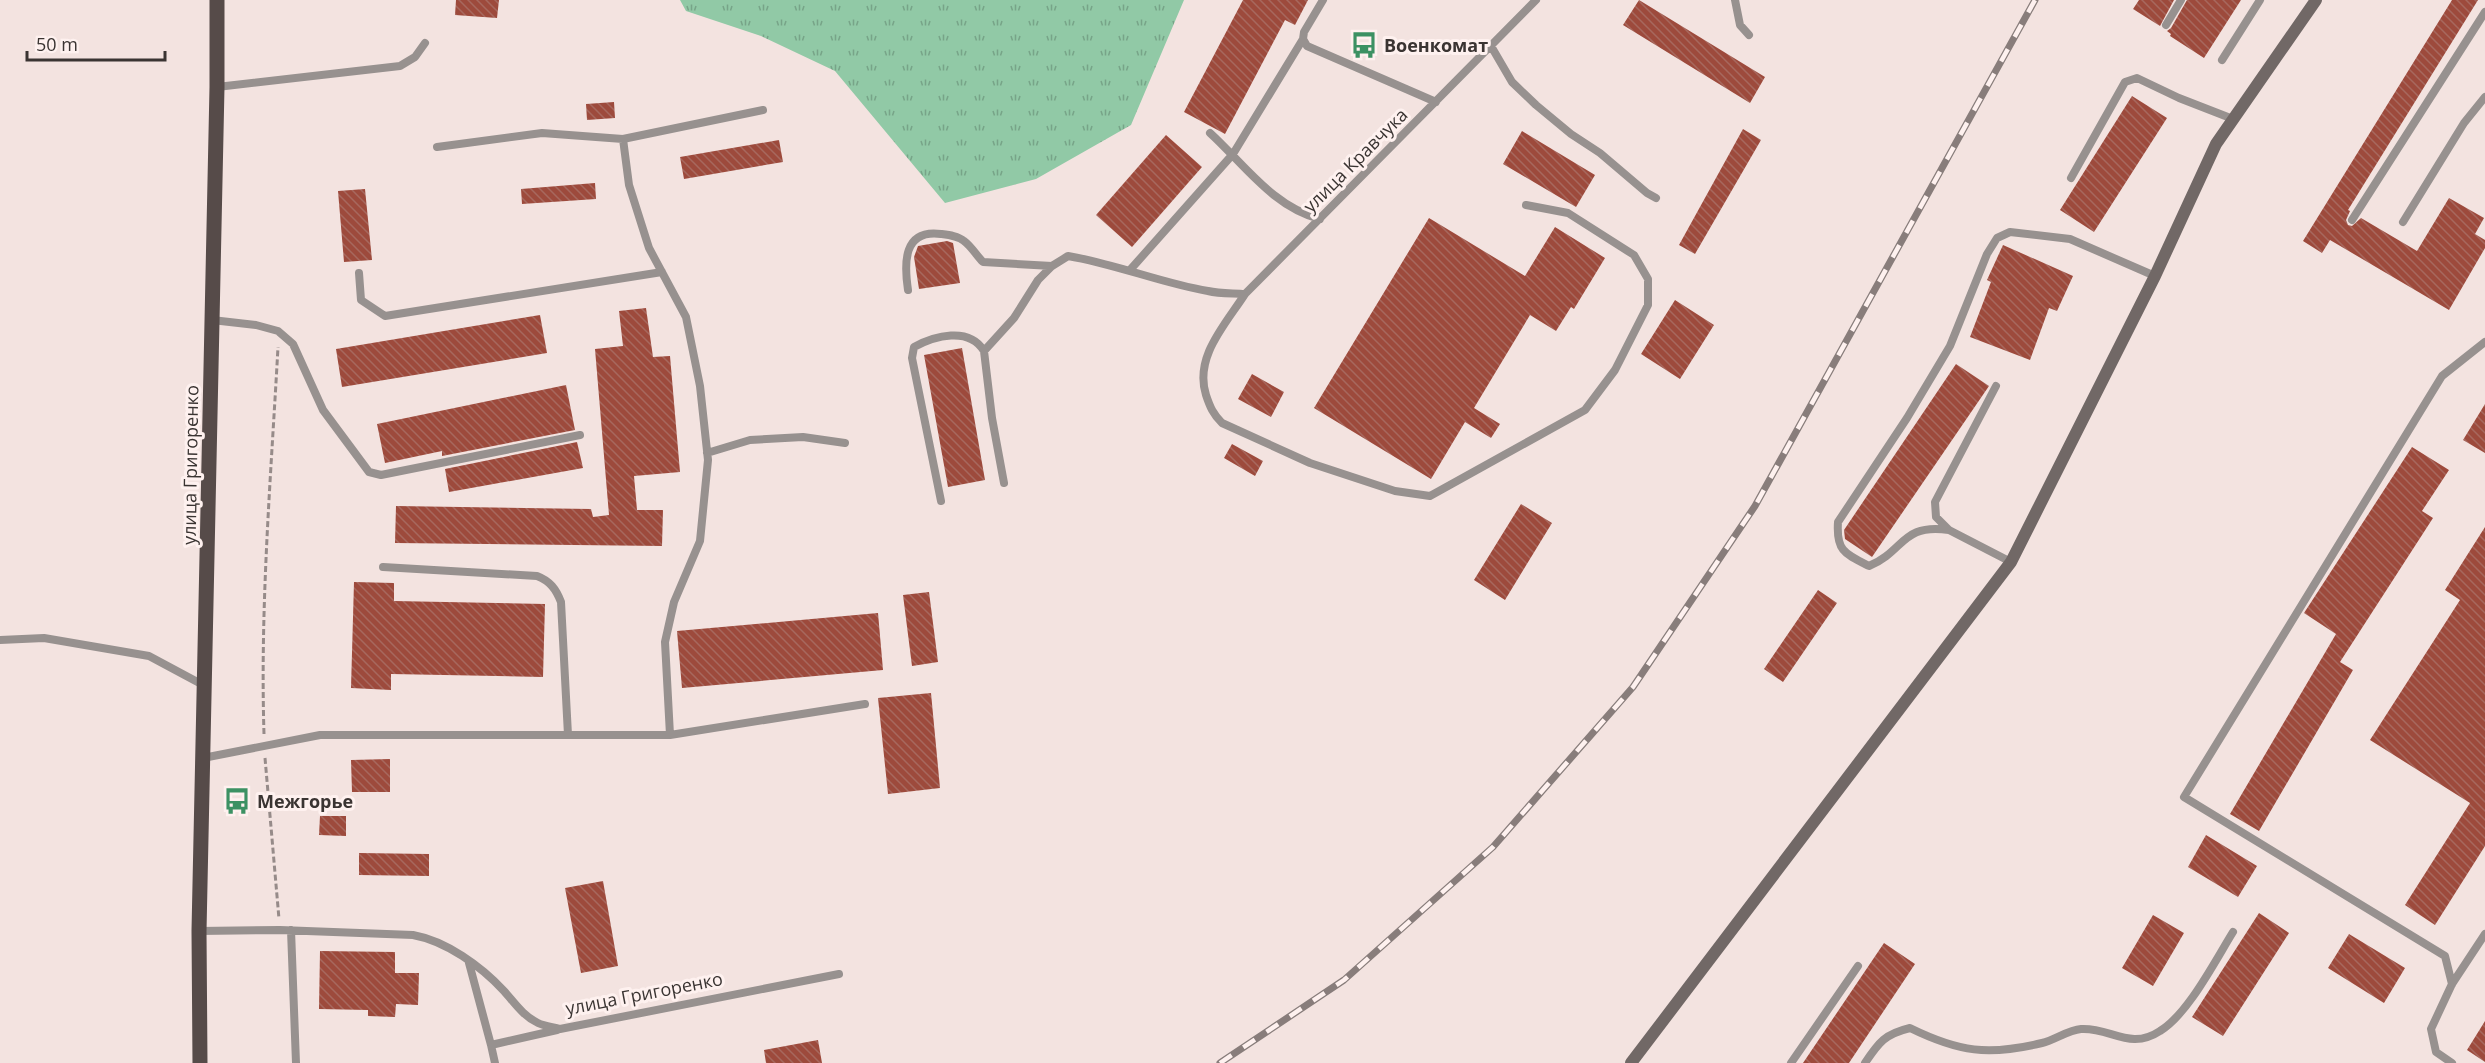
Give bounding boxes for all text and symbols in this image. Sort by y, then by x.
scale bar [27,24,165,62]
bus stop icon: Военкомат [1349,30,1379,60]
text: 50 m [36,32,78,56]
place label: Военкомат [1384,33,1488,57]
street label: улица Кравчука [1298,103,1412,217]
street label: улица Григоренко [177,385,203,545]
bus stop icon: Межгорье [222,786,252,816]
place label: Межгорье [257,789,353,813]
street label: улица Григоренко [563,966,725,1020]

